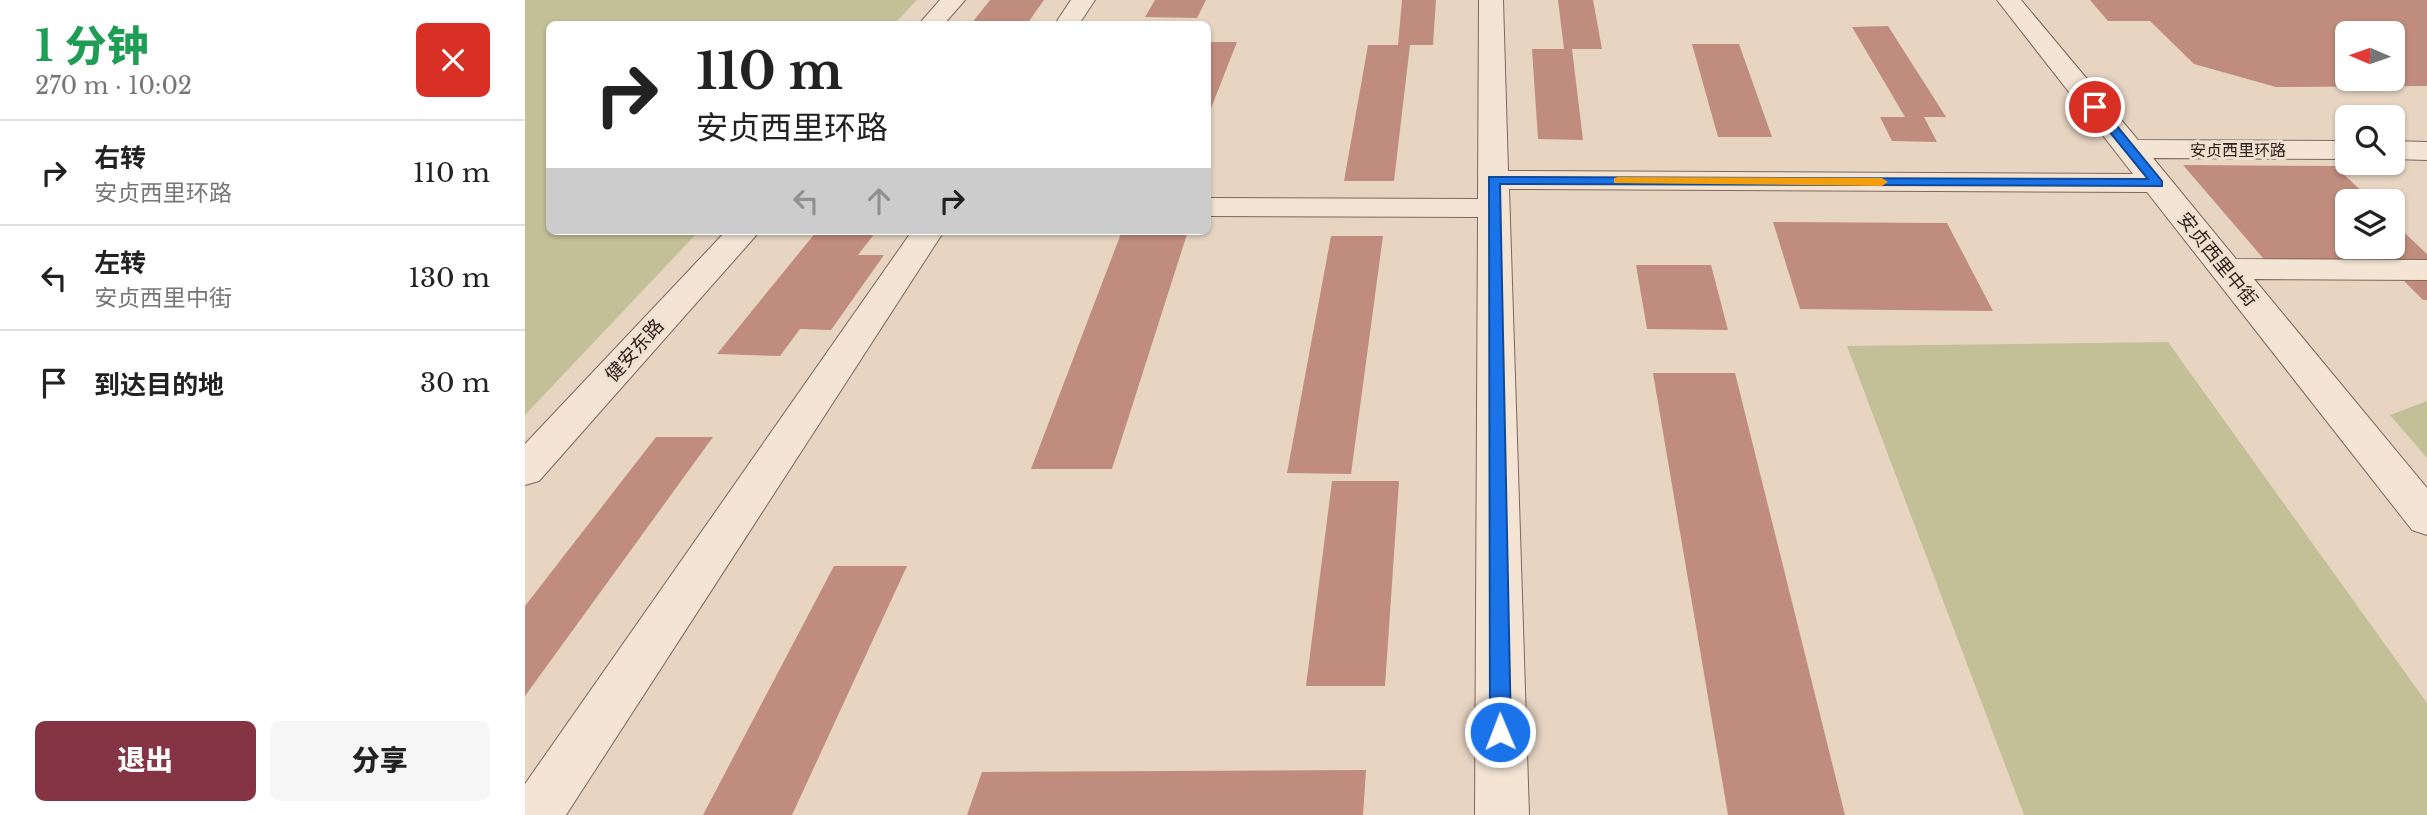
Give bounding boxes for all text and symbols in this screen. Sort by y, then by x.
text: 1 分钟 [35,20,148,72]
north arrow [2335,21,2405,91]
map controls [2335,21,2405,259]
button: close [416,23,490,97]
text: 110 m [696,41,843,102]
icon: right [581,49,672,140]
text: 270 m · 10:02 [35,72,192,100]
pin [2065,77,2125,137]
icon: arrive [2076,88,2114,126]
button: search [2335,105,2405,175]
text: 安贞西里环路 [696,108,888,148]
street label: 安贞西里环路 [2190,140,2286,160]
text: 右转 [94,142,146,174]
icon: right [35,154,73,192]
text: 110 m [413,157,490,189]
text: 安贞西里环路 [94,179,232,207]
icon: left [787,182,825,220]
icon: ahead [860,182,898,220]
icon: right [933,182,971,220]
button: layers [2335,189,2405,259]
street label: 安贞西里中街 [2173,208,2262,311]
text: 左转 [94,247,146,279]
icon: left [35,259,73,297]
text: 130 m [408,262,490,294]
text: 安贞西里中街 [94,284,232,312]
street label: 健安东路 [600,314,668,386]
icon: arrive [35,364,73,402]
text: 30 m [420,367,490,399]
text: 到达目的地 [94,369,224,401]
position arrow [1463,695,1537,769]
button: 退出 [35,721,256,801]
button: 分享 [270,721,490,801]

